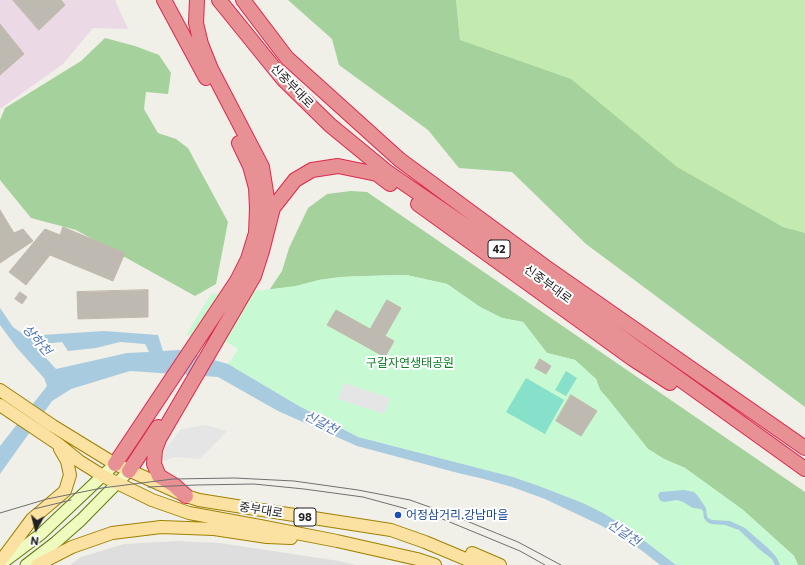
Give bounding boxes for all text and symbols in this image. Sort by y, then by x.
street label: 신중부대로 [268,61,316,111]
road number: 42 [488,240,510,258]
street label: 신중부대로 [521,262,575,306]
water label: 상하천 [19,321,55,359]
park label: 구갈자연생태공원 [366,356,454,370]
water label: 신갈천 [301,408,341,438]
street label: 중부대로 [238,499,284,521]
road number: 98 [294,508,316,526]
place label: 어정삼거리.강남마을 [406,508,508,522]
north arrow [16,509,56,549]
marker: 어정삼거리.강남마을 [393,510,403,520]
water label: 신갈천 [605,517,643,549]
text: N [30,534,39,548]

